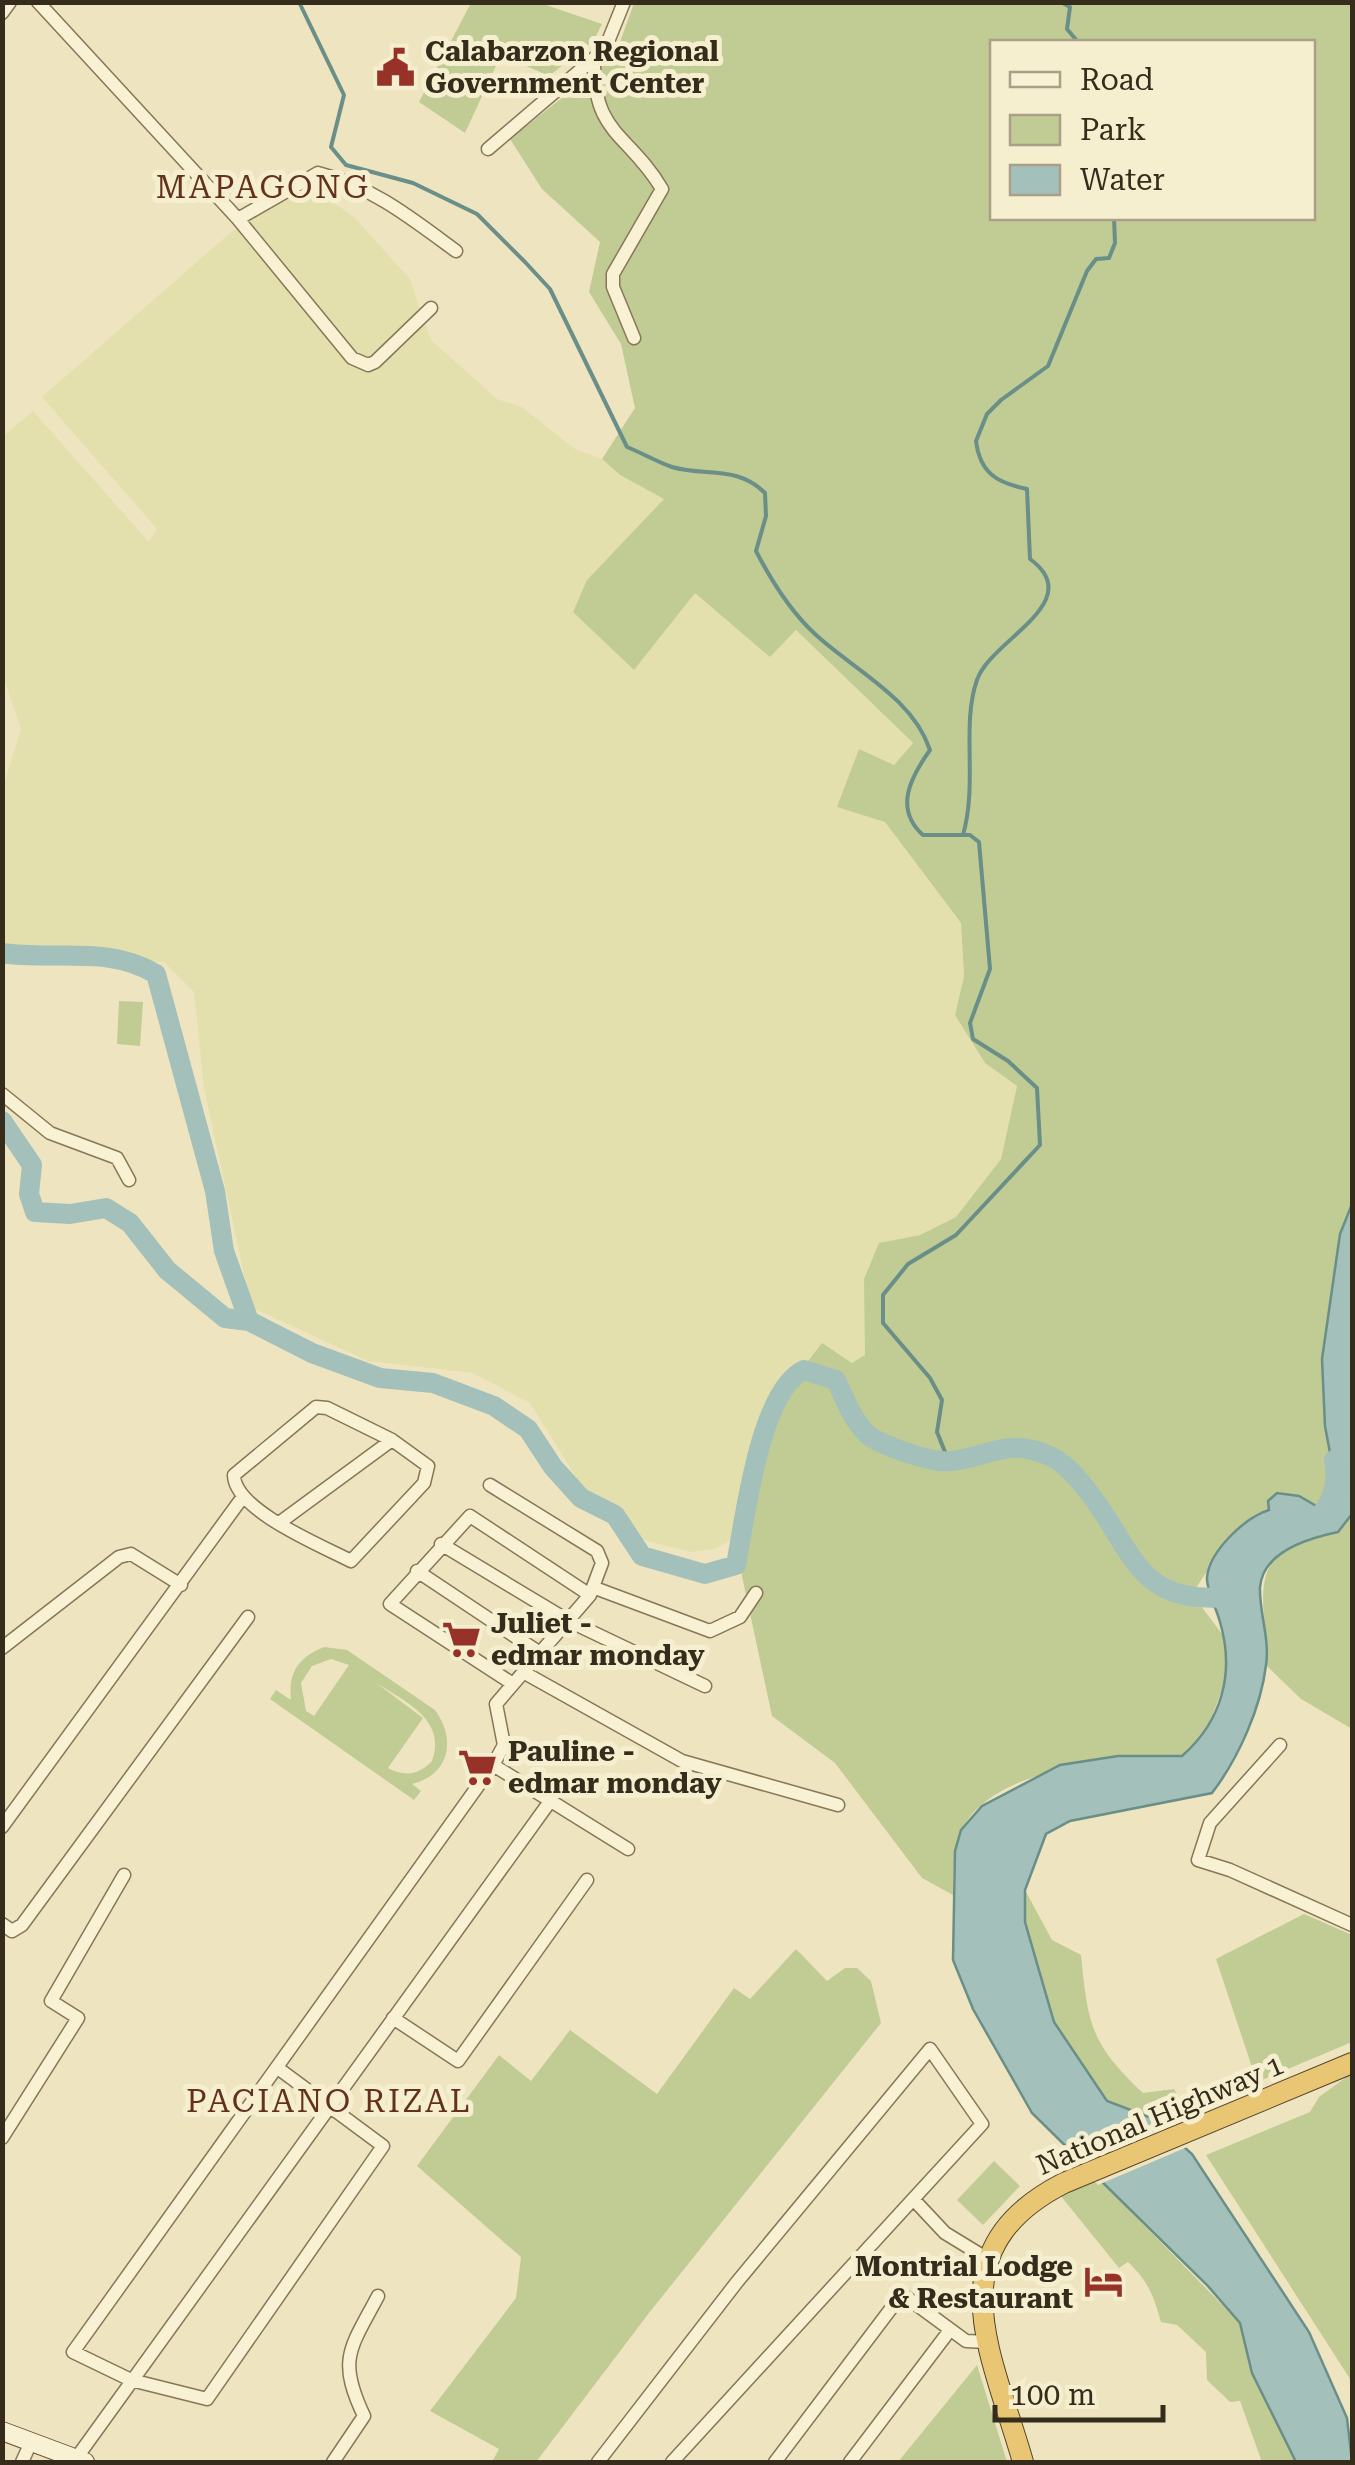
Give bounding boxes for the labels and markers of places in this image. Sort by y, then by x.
place label: Calabarzon Regional Government Center [425,35,719,100]
public building icon: Calabarzon Regional Government Center [374,46,416,88]
place label: Juliet - edmar monday [491,1607,705,1672]
supermarket icon: Juliet - edmar monday [440,1618,482,1660]
place label: Pauline - edmar monday [508,1735,722,1800]
supermarket icon: Pauline - edmar monday [457,1746,499,1788]
place label: Montrial Lodge & Restaurant [855,2250,1073,2315]
hotel icon: Montrial Lodge & Restaurant [1082,2261,1124,2303]

